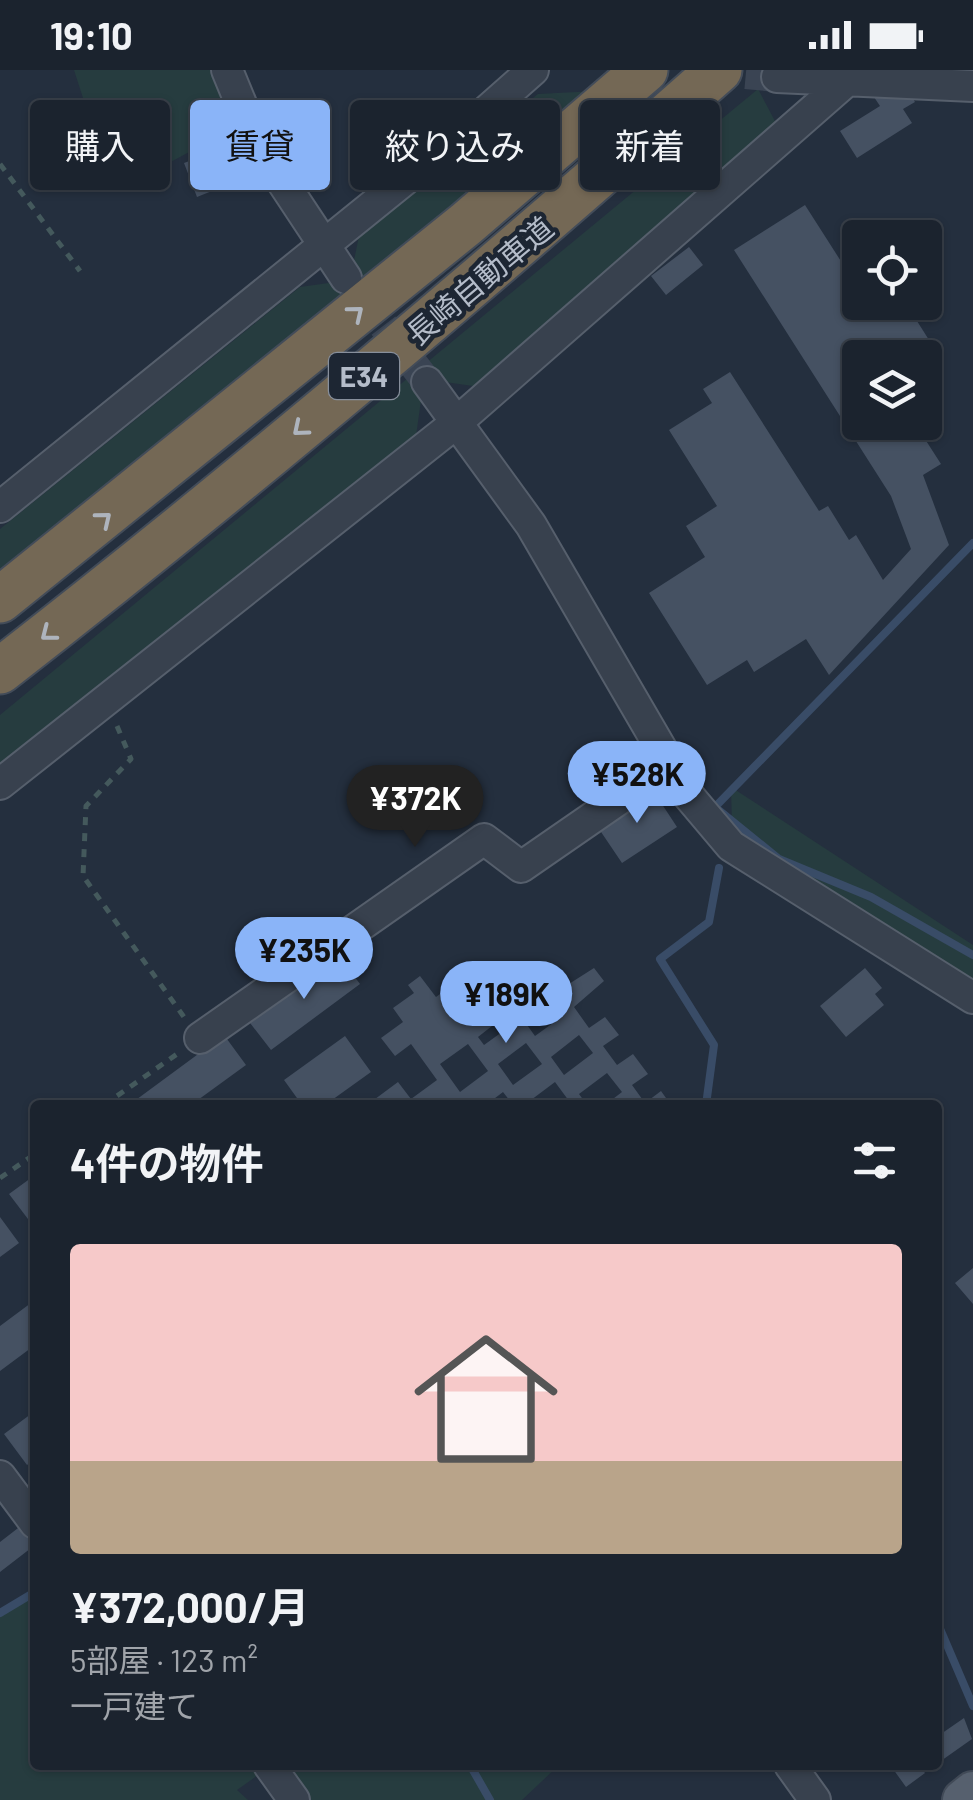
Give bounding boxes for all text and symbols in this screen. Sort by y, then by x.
text: 19:10 [50,12,133,58]
chip: 購入 [30,100,170,190]
chip: 賃貸 [190,100,330,190]
chip: 絞り込み [350,100,560,190]
chip: 新着 [580,100,720,190]
street label: 長崎自動車道 [398,208,560,352]
map controls [842,220,942,440]
button: locate [842,220,942,320]
one-way arrow [345,307,363,325]
button: layers [842,340,942,440]
road number: E34 [329,353,399,399]
one-way arrow [293,417,311,435]
one-way arrow [93,513,111,531]
one-way arrow [41,622,59,640]
pin: ¥528K [567,741,707,826]
text: ¥528K [590,754,684,792]
pin: ¥372K [345,765,485,850]
text: ¥372K [368,778,462,816]
pin: ¥235K [234,917,374,1002]
text: ¥235K [257,930,351,968]
pin: ¥189K [436,961,576,1046]
text: ¥189K [462,974,550,1012]
icon: filters [847,1133,902,1188]
text: 4件の物件 [70,1137,263,1187]
icon: home [396,1309,576,1489]
text: ¥372,000/月 [70,1581,310,1631]
text: 5部屋 · 123 m² [70,1640,258,1678]
text: 一戸建て [70,1686,198,1724]

